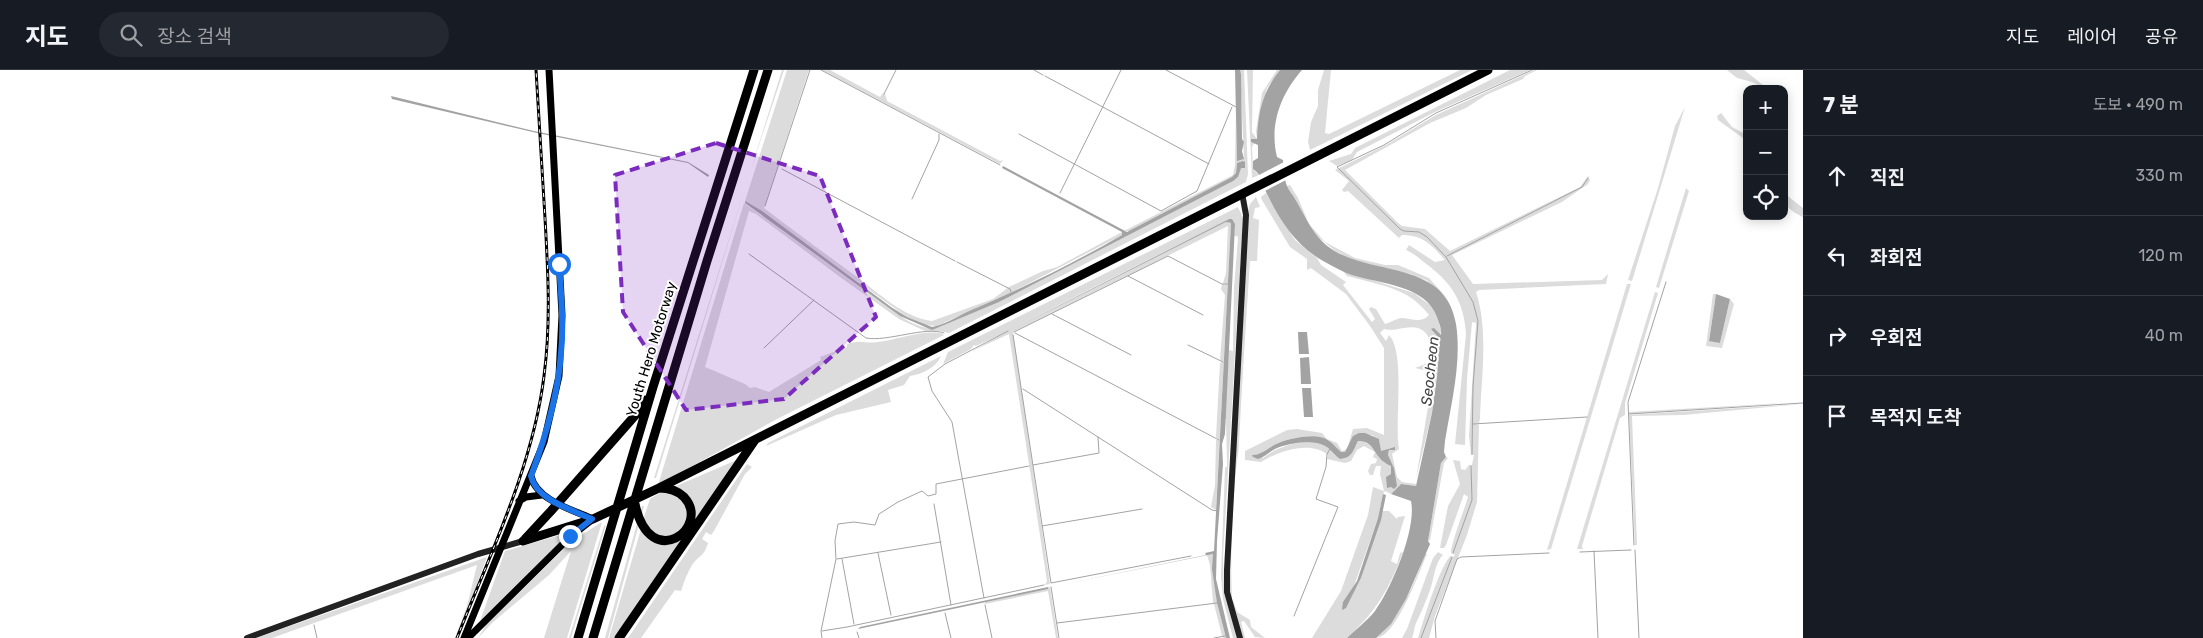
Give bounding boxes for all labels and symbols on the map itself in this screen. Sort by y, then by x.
route start [548,253,571,276]
street label: Youth Hero Motorway [623,279,680,419]
water label: Seocheon [1417,335,1443,407]
route end [559,525,582,548]

